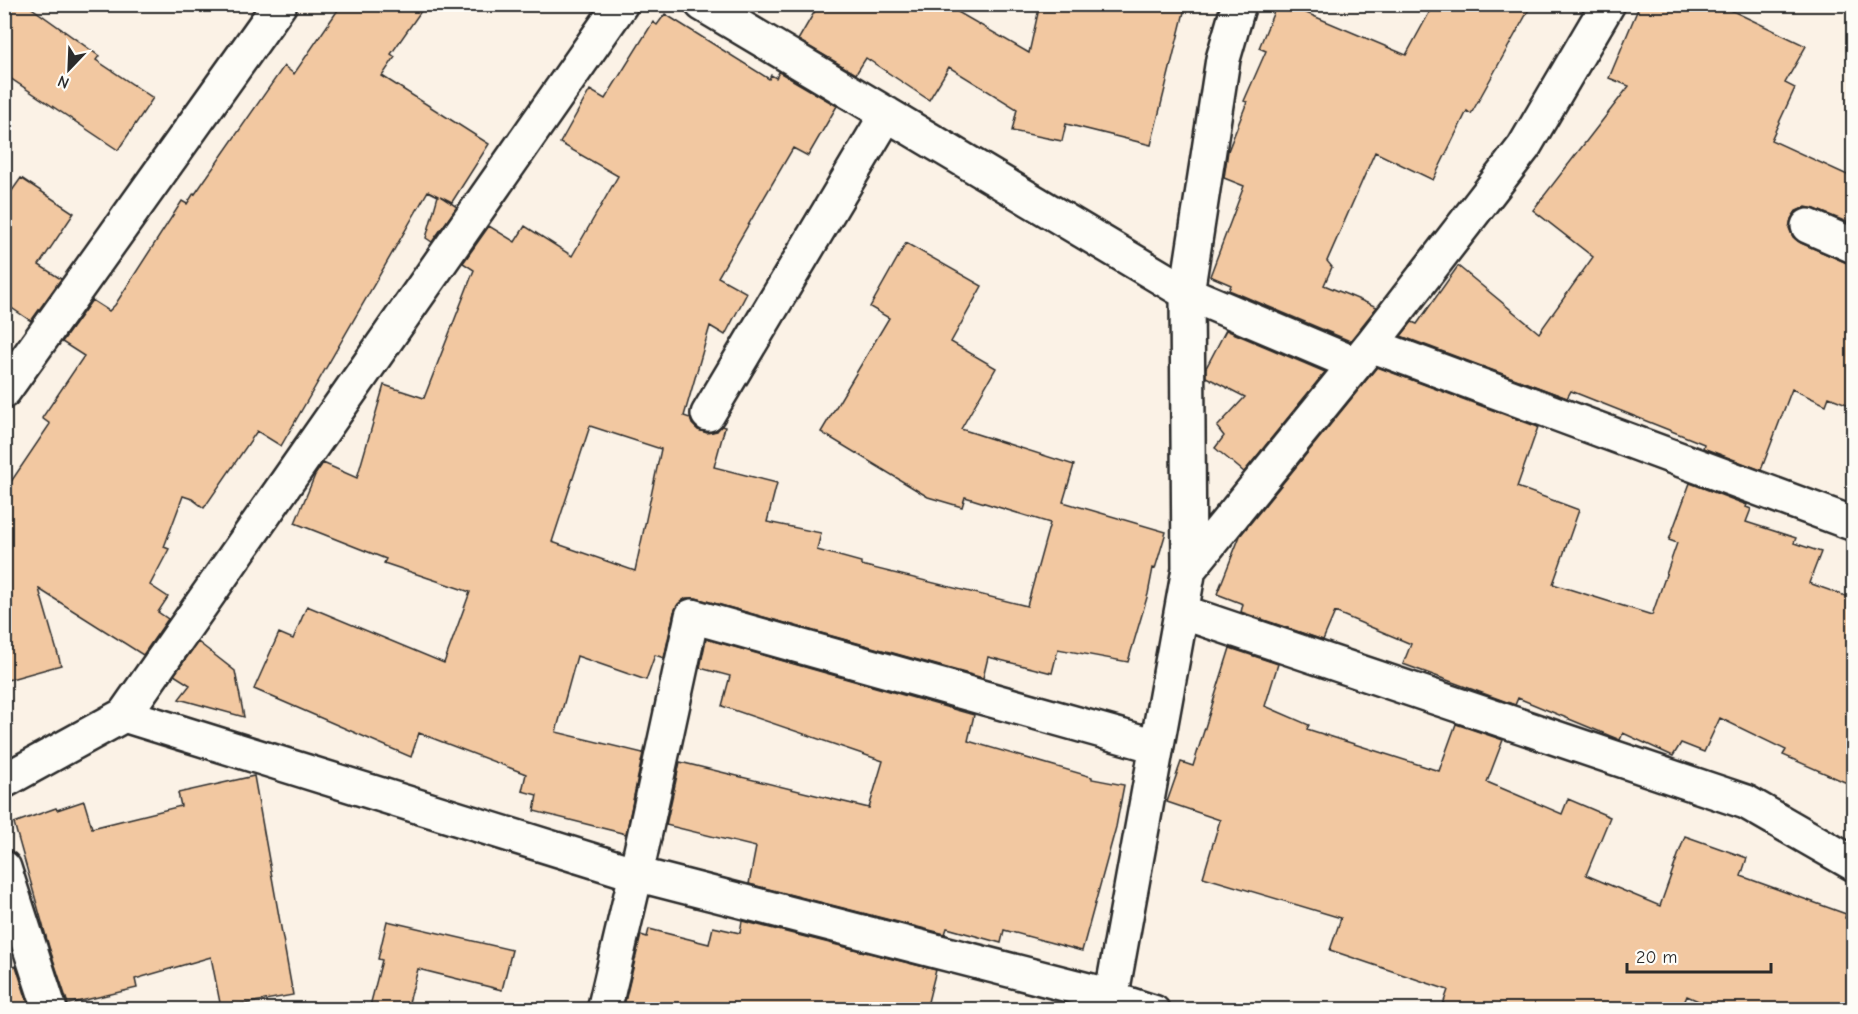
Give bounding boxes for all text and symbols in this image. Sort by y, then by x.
north arrow [39,39,99,99]
text: N [55,72,72,92]
scale bar [1627,936,1771,974]
text: 20 m [1636,947,1677,968]

